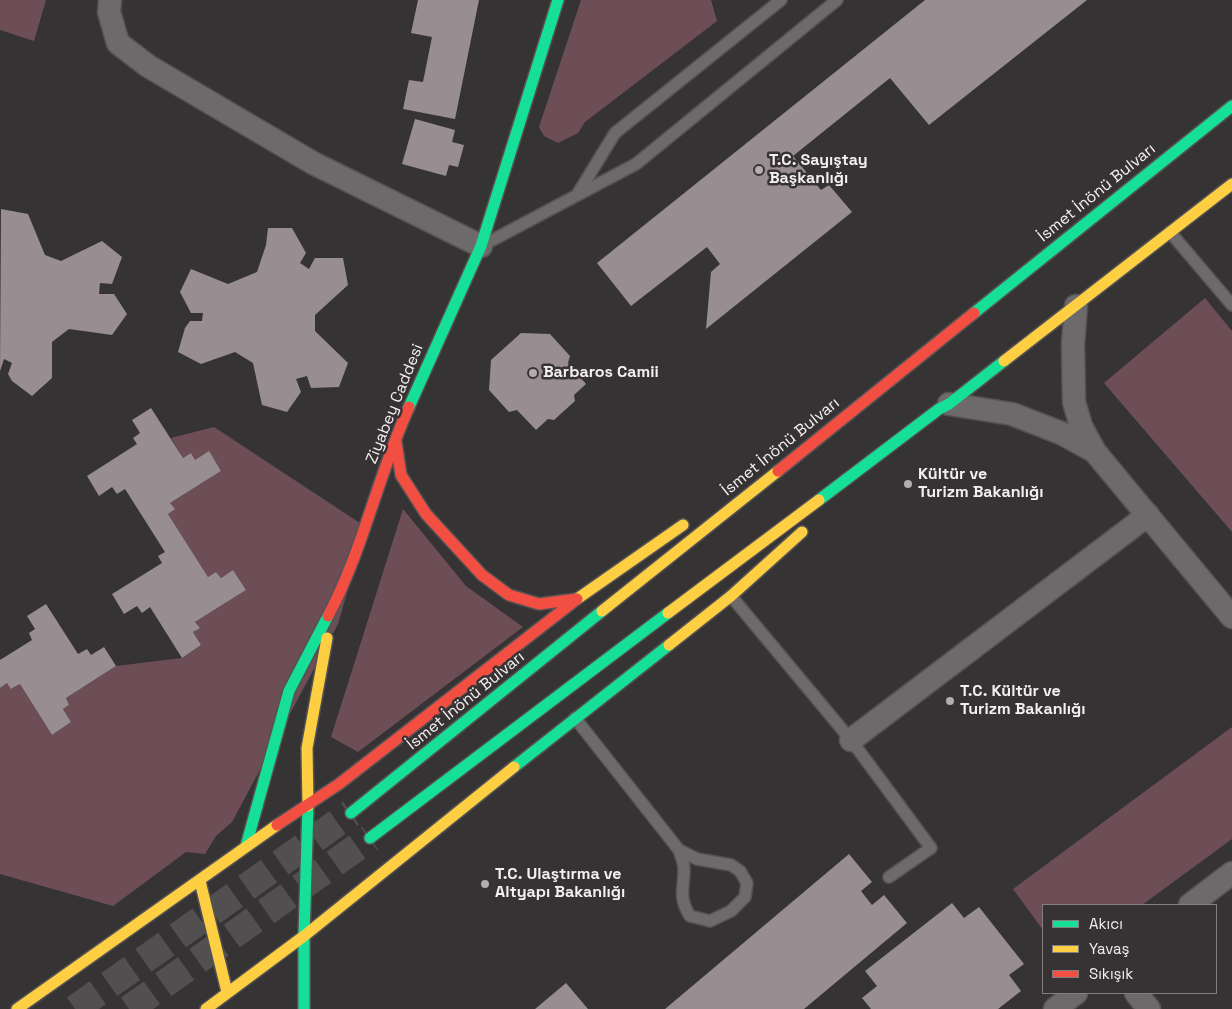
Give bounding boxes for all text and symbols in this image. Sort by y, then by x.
street label: İsmet İnönü Bulvarı [1034,140,1160,246]
place label: T.C. Sayıştay Başkanlığı [769,151,868,189]
marker: T.C. Sayıştay Başkanlığı [753,164,765,176]
street label: Ziyabey Caddesi [362,341,428,467]
place label: Barbaros Camii [543,363,659,383]
marker: Barbaros Camii [527,367,539,379]
street label: İsmet İnönü Bulvarı [718,394,844,500]
place label: Kültür ve Turizm Bakanlığı [918,465,1044,503]
marker: Kültür ve Turizm Bakanlığı [902,478,914,490]
street label: İsmet İnönü Bulvarı [403,648,529,754]
place label: T.C. Kültür ve Turizm Bakanlığı [960,682,1086,720]
marker: T.C. Kültür ve Turizm Bakanlığı [944,695,956,707]
place label: T.C. Ulaştırma ve Altyapı Bakanlığı [495,865,625,903]
marker: T.C. Ulaştırma ve Altyapı Bakanlığı [479,878,491,890]
legend [1042,904,1217,994]
text: Akıcı [1089,914,1123,933]
text: Yavaş [1089,939,1129,958]
text: Sıkışık [1089,964,1133,983]

